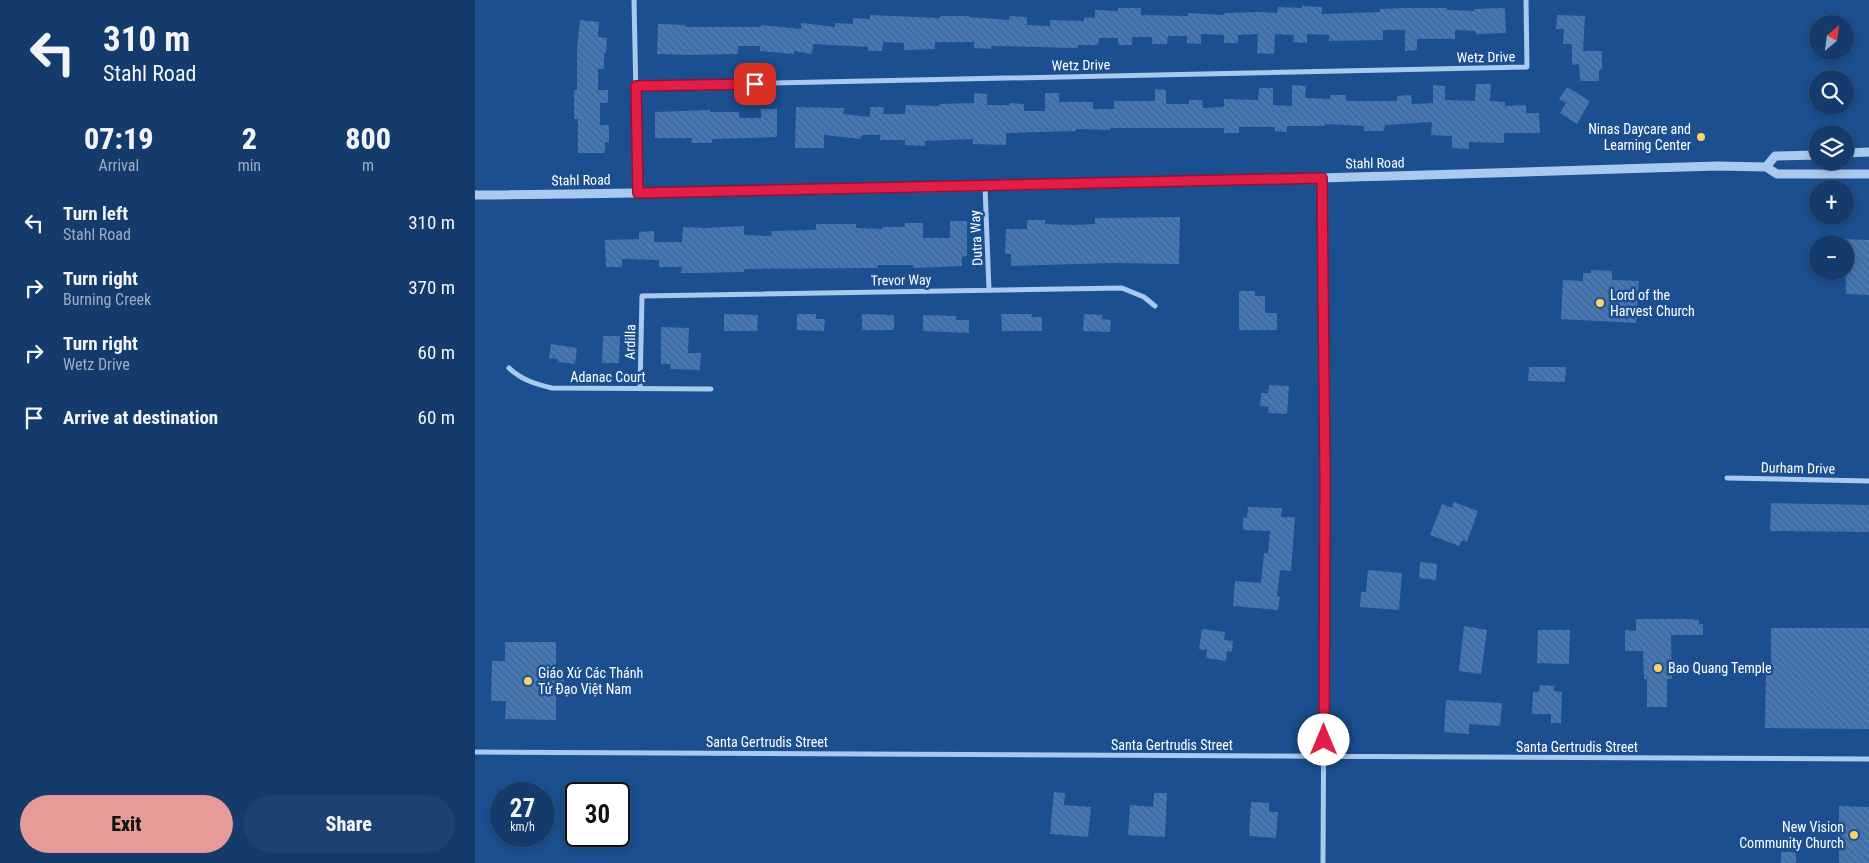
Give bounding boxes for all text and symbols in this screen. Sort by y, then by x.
north arrow [1809,15,1854,60]
map controls [1809,15,1854,280]
text: 310 m [103,19,190,60]
icon: left [20,20,85,85]
street label: Wetz Drive [1457,48,1516,66]
street label: Wetz Drive [1052,56,1111,74]
text: Stahl Road [103,61,196,86]
pin [734,63,776,105]
icon: arrive [741,70,769,98]
button: search [1809,70,1854,115]
text: 07:19 [84,121,154,156]
text: 2 [242,121,257,156]
text: 800 [345,121,391,156]
place label: Ninas Daycare and Learning Center [1588,121,1691,153]
button: layers [1809,125,1854,170]
marker: Ninas Daycare and Learning Center [1695,131,1707,143]
street label: Stahl Road [1345,154,1405,172]
text: Arrival [98,156,139,175]
text: min [238,156,261,175]
text: m [362,156,374,175]
street label: Stahl Road [551,171,611,189]
button: + [1809,180,1854,225]
text: Turn left [63,202,128,225]
icon: left [20,209,48,237]
street label: Dutra Way [967,210,985,266]
text: 310 m [408,211,455,234]
text: Stahl Road [63,225,131,244]
button: − [1809,235,1854,280]
text: Turn right [63,267,138,290]
street label: Trevor Way [871,271,932,289]
icon: right [20,274,48,302]
text: 370 m [408,276,455,299]
place label: Lord of the Harvest Church [1610,287,1695,319]
text: Burning Creek [63,290,151,309]
marker: Lord of the Harvest Church [1594,297,1606,309]
street label: Ardilla [622,324,638,360]
text: Turn right [63,332,138,355]
icon: right [20,339,48,367]
text: 60 m [418,341,455,364]
text: Wetz Drive [63,355,130,374]
street label: Adanac Court [570,369,646,385]
icon: arrive [20,404,48,432]
text: Arrive at destination [63,406,218,429]
text: 60 m [418,406,455,429]
street label: Durham Drive [1761,459,1836,477]
place label: Bao Quang Temple [1668,660,1772,676]
marker: Bao Quang Temple [1652,662,1664,674]
place label: Giáo Xứ Các Thánh Tử Đạo Việt Nam [538,665,643,697]
marker: Giáo Xứ Các Thánh Tử Đạo Việt Nam [522,675,534,687]
position arrow [1297,713,1349,765]
street label: Santa Gertrudis Street [706,734,828,750]
street label: Santa Gertrudis Street [1111,737,1233,753]
street label: Santa Gertrudis Street [1516,739,1638,755]
speed limit sign: 30 [565,782,630,847]
text: 27 [510,794,535,823]
button: Exit [20,795,233,853]
button: Share [243,795,455,853]
place label: New Vision Community Church [1739,819,1844,851]
text: km/h [510,820,535,834]
marker: New Vision Community Church [1848,829,1860,841]

